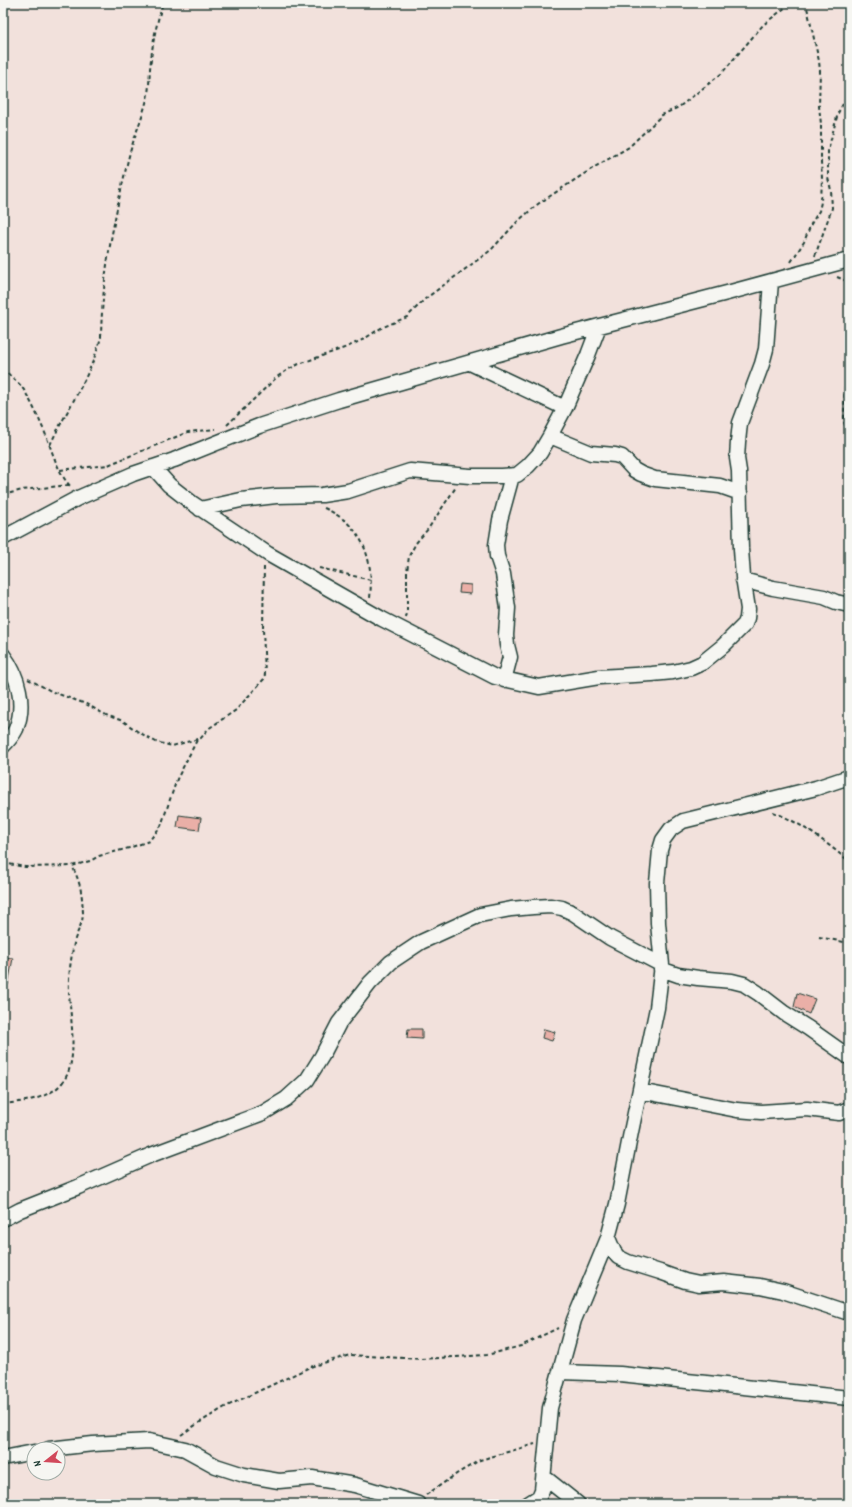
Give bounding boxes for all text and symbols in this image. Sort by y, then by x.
north arrow [26,1441,66,1481]
text: N [30,1458,47,1468]

